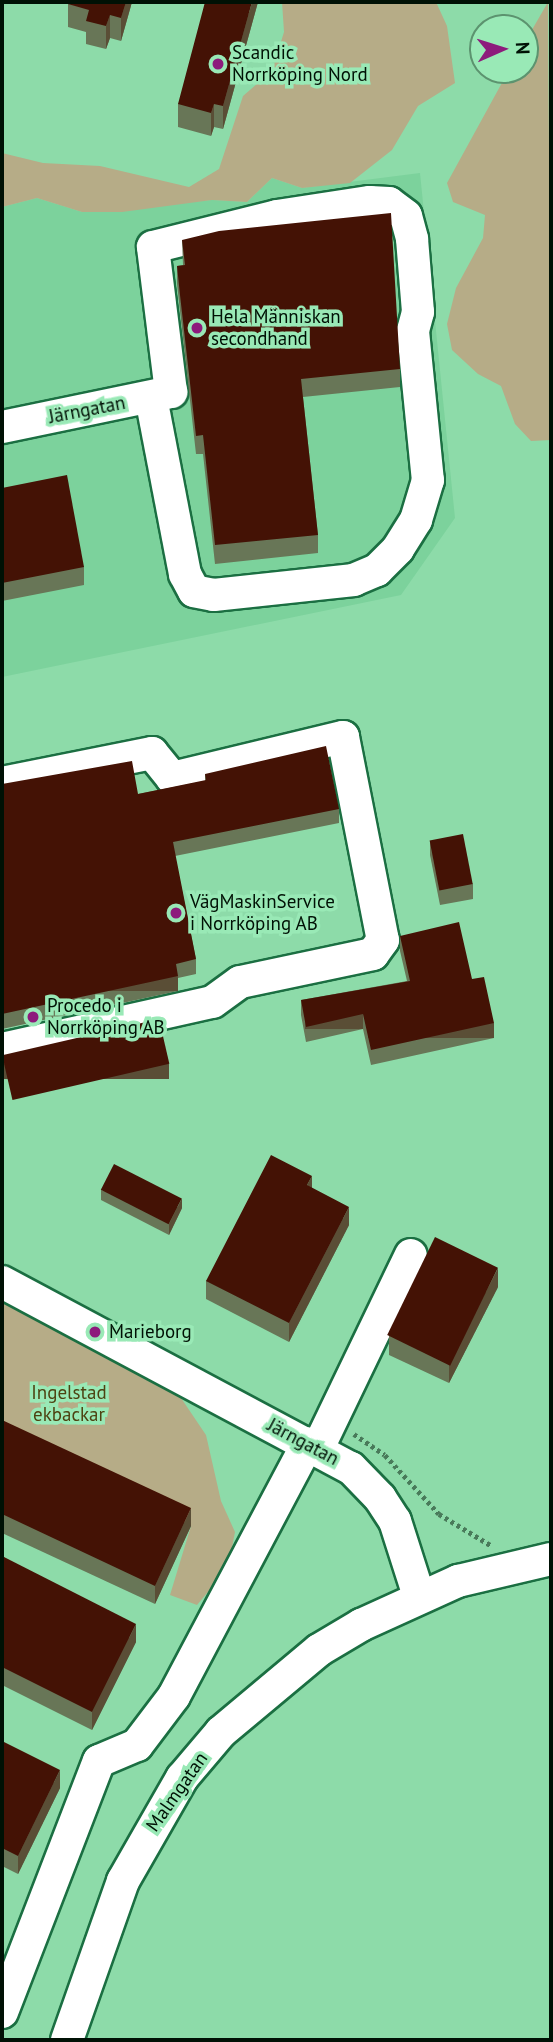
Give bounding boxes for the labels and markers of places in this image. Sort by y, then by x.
place label: Scandic Norrköping Nord [232,42,368,86]
marker: Scandic Norrköping Nord [210,56,226,72]
place label: Hela Människan secondhand [211,306,341,350]
marker: Hela Människan secondhand [189,320,205,336]
place label: VägMaskinService i Norrköping AB [190,891,335,935]
marker: VägMaskinService i Norrköping AB [168,905,184,921]
place label: Procedo i Norrköping AB [47,995,165,1039]
marker: Procedo i Norrköping AB [25,1009,41,1025]
place label: Marieborg [109,1321,192,1343]
marker: Marieborg [87,1324,103,1340]

